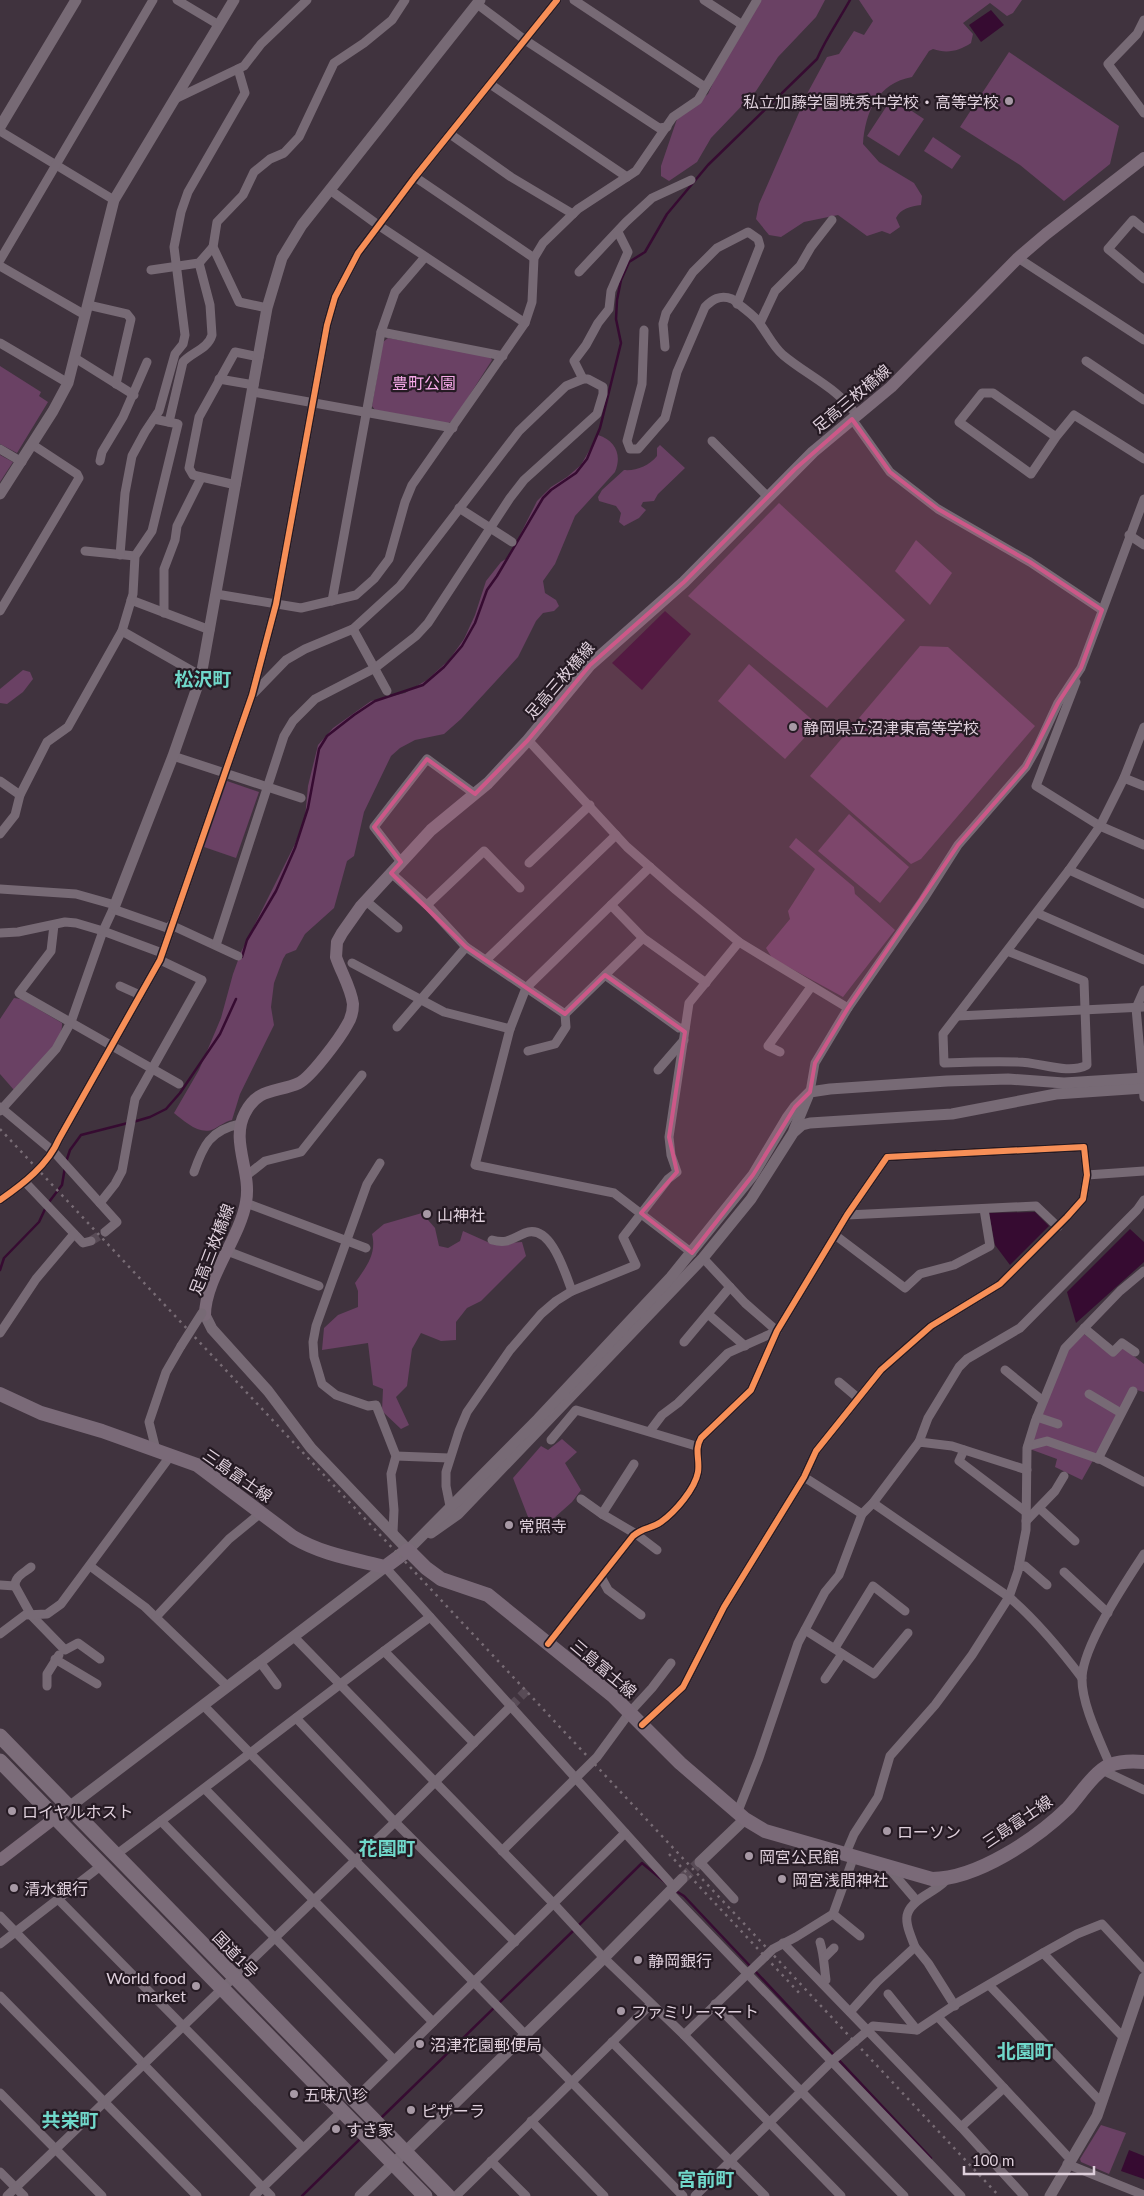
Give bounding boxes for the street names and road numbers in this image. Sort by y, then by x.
street label: 足高三枚橋線 [808,360,894,436]
street label: 足高三枚橋線 [520,638,598,722]
street label: 足高三枚橋線 [185,1201,237,1297]
street label: 三島富士線 [200,1444,276,1506]
street label: 三島富士線 [567,1635,641,1701]
street label: 三島富士線 [979,1791,1055,1851]
street label: 国道1号 [209,1927,263,1981]

